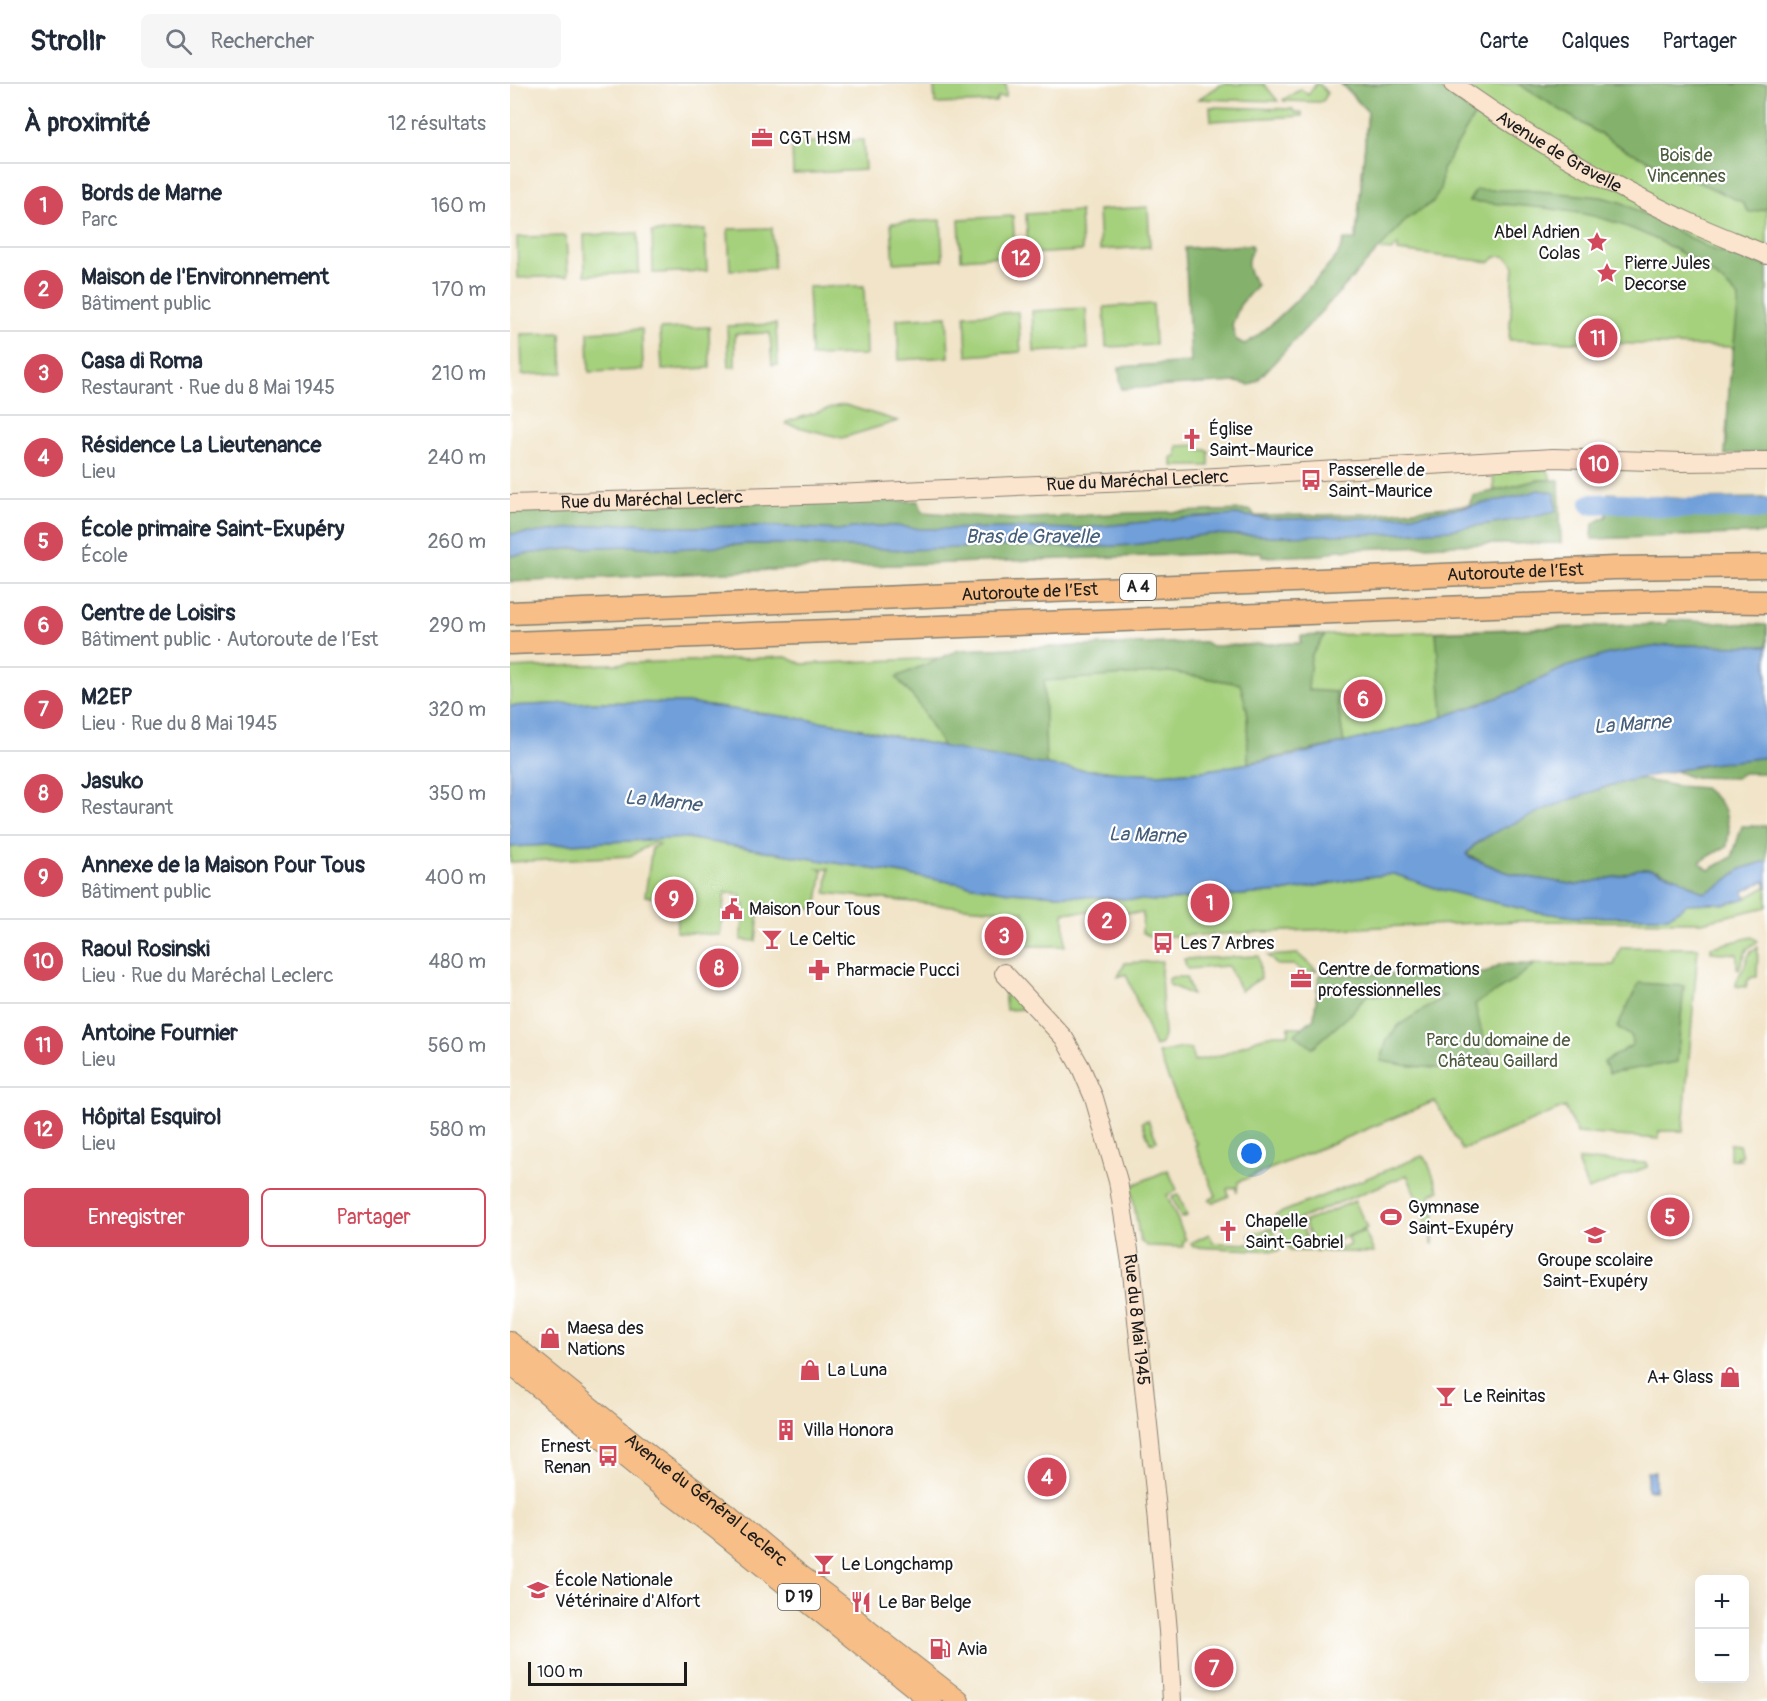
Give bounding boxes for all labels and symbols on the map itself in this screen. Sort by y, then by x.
street label: Avenue de Gravelle [1492,105,1626,198]
office icon: CGT HSM [750,126,774,150]
place label: CGT HSM [779,127,851,150]
park label: Bois de Vincennes [1647,144,1725,188]
place label: Abel Adrien Colas [1494,221,1580,265]
place icon: Abel Adrien Colas [1585,230,1609,254]
pin: 12 [1002,236,1040,280]
place label: Pierre Jules Decorse [1624,252,1710,296]
place icon: Pierre Jules Decorse [1595,261,1619,285]
pin: 11 [1578,316,1618,360]
place label: Église Saint-Maurice [1209,418,1314,462]
church icon: Église Saint-Maurice [1180,427,1204,451]
pin: 10 [1580,442,1618,487]
place label: Passerelle de Saint-Maurice [1328,459,1433,503]
street label: Rue du Maréchal Leclerc [1046,465,1229,496]
bus stop icon: Passerelle de Saint-Maurice [1299,468,1323,492]
street label: Rue du Maréchal Leclerc [560,485,744,514]
water label: Bras de Gravelle [965,524,1101,549]
street label: Autoroute de l’Est [1446,558,1585,586]
road number: A 4 [1120,574,1156,600]
street label: Autoroute de l’Est [961,578,1099,606]
pin: 6 [1344,676,1382,722]
water label: La Marne [1593,709,1673,739]
water label: La Marne [623,785,705,818]
water label: La Marne [1108,821,1188,849]
pin: 9 [654,876,694,922]
pin: 1 [1190,880,1230,926]
public building icon: Maison Pour Tous [720,897,744,921]
place label: Maison Pour Tous [749,898,880,921]
pin: 2 [1088,898,1126,944]
pin: 3 [984,914,1024,958]
bar icon: Le Celtic [760,927,784,951]
place label: Le Celtic [789,928,856,951]
bus stop icon: Les 7 Arbres [1151,931,1175,955]
place label: Les 7 Arbres [1180,932,1274,955]
pin: 8 [700,946,738,990]
pharmacy icon: Pharmacie Pucci [807,958,831,982]
place label: Centre de formations professionnelles [1318,958,1479,1002]
place label: Pharmacie Pucci [836,959,959,982]
office icon: Centre de formations professionnelles [1289,967,1313,991]
park label: Parc du domaine de Château Gaillard [1426,1029,1570,1073]
your location [1237,1139,1266,1168]
pin: 5 [1650,1194,1690,1240]
place label: Gymnase Saint-Exupéry [1408,1196,1514,1240]
sports icon: Gymnase Saint-Exupéry [1379,1205,1403,1229]
place label: Chapelle Saint-Gabriel [1245,1210,1344,1254]
church icon: Chapelle Saint-Gabriel [1216,1219,1240,1243]
school or university icon: Groupe scolaire Saint-Exupéry [1583,1223,1607,1247]
place label: Groupe scolaire Saint-Exupéry [1537,1249,1653,1293]
street label: Rue du 8 Mai 1945 [1118,1252,1155,1387]
place label: Maesa des Nations [567,1317,643,1361]
shop icon: Maesa des Nations [538,1326,562,1350]
shop icon: La Luna [798,1358,822,1382]
place label: La Luna [827,1359,887,1382]
shop icon: A+ Glass [1718,1365,1742,1389]
place label: A+ Glass [1647,1366,1713,1389]
bar icon: Le Reinitas [1434,1384,1458,1408]
place label: Le Reinitas [1463,1385,1545,1408]
building icon: Villa Honora [774,1418,798,1442]
place label: Villa Honora [803,1419,894,1442]
street label: Avenue du Général Leclerc [620,1428,793,1572]
place label: Ernest Renan [541,1435,592,1479]
bus stop icon: Ernest Renan [596,1444,620,1468]
pin: 4 [1028,1454,1066,1500]
bar icon: Le Longchamp [812,1552,836,1576]
place label: Le Longchamp [841,1553,953,1576]
place label: École Nationale Vétérinaire d'Alfort [555,1569,701,1613]
school or university icon: École Nationale Vétérinaire d'Alfort [526,1578,550,1602]
road number: D 19 [778,1584,820,1610]
restaurant icon: Le Bar Belge [849,1590,873,1614]
place label: Le Bar Belge [878,1591,971,1614]
fuel station icon: Avia [928,1637,952,1661]
place label: Avia [957,1638,987,1661]
pin: 7 [1194,1646,1234,1690]
scale bar [528,1659,687,1686]

